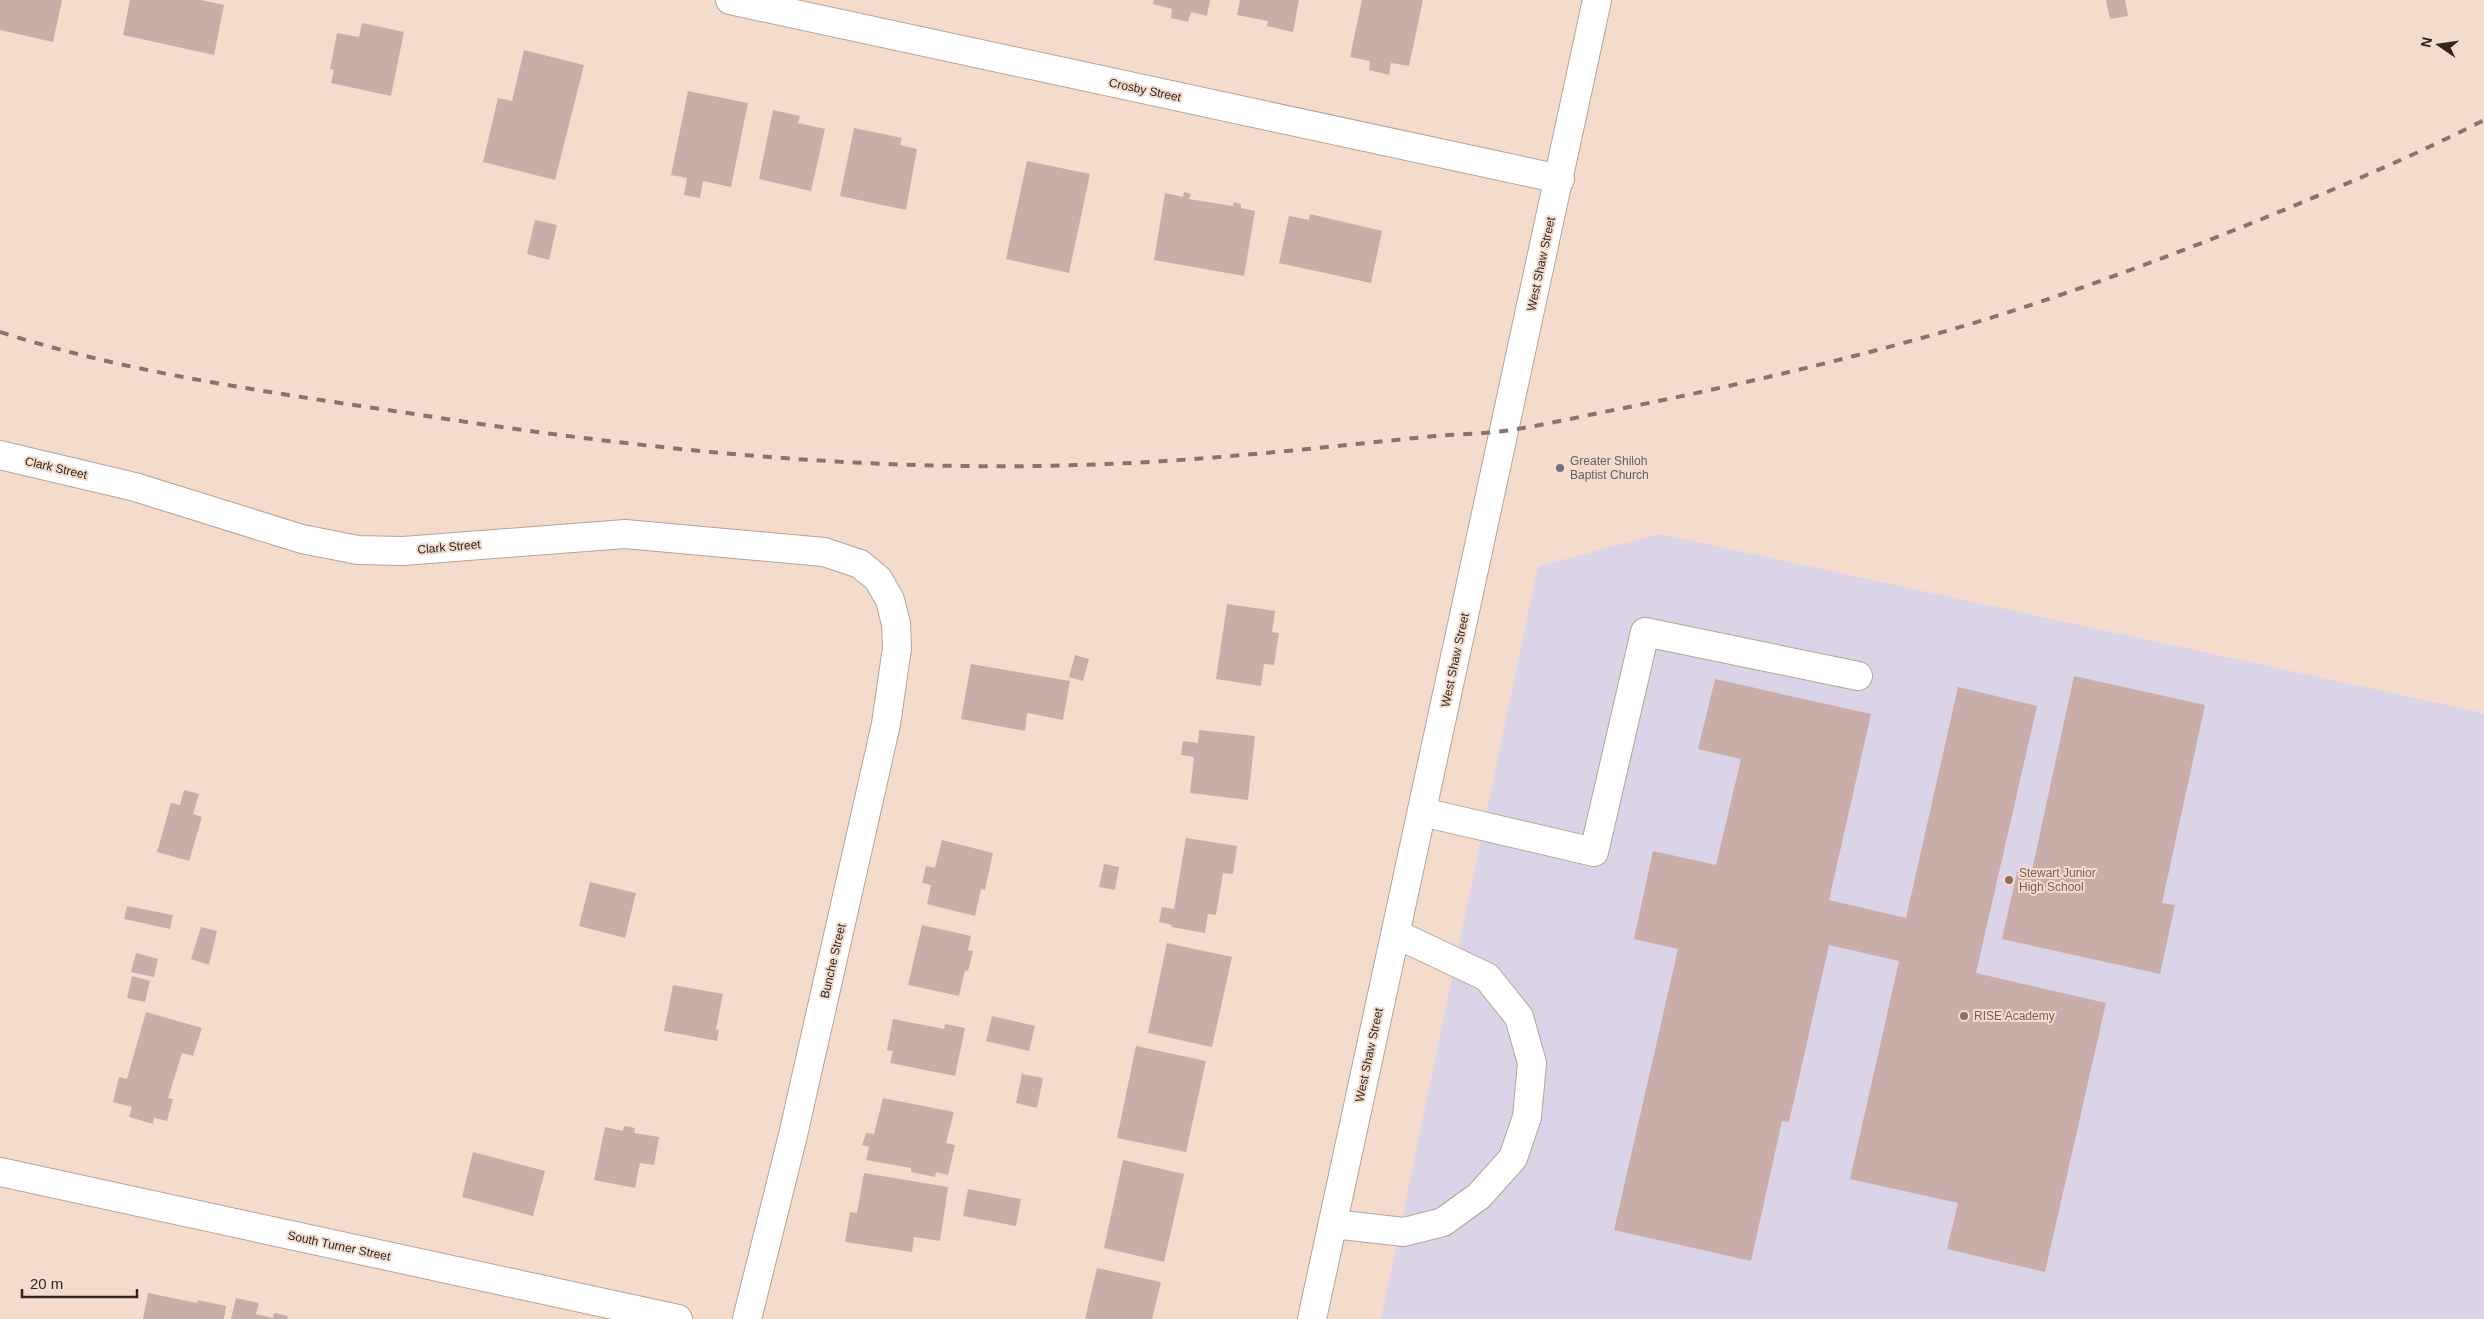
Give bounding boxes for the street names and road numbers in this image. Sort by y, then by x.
street label: Crosby Street [1108,76,1183,105]
street label: West Shaw Street [1524,215,1558,312]
street label: Clark Street [24,454,89,482]
street label: Clark Street [417,537,482,557]
street label: West Shaw Street [1438,611,1472,708]
street label: Bunche Street [818,922,849,1000]
street label: West Shaw Street [1352,1006,1386,1103]
street label: South Turner Street [286,1228,392,1264]

